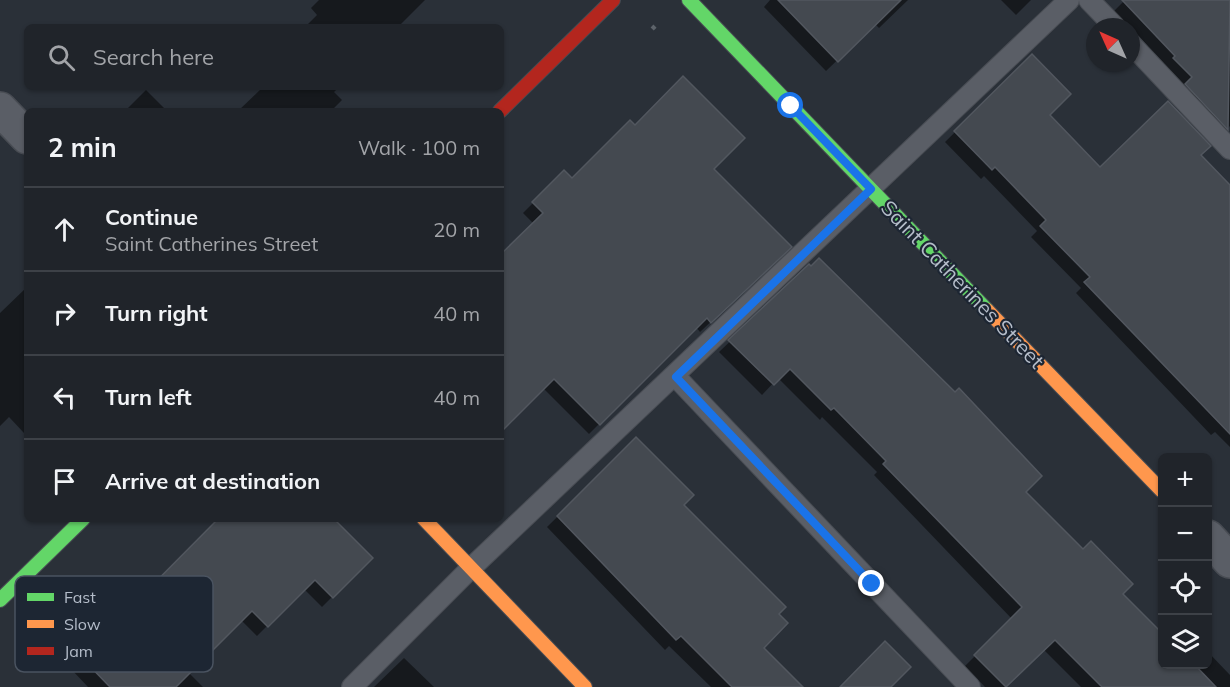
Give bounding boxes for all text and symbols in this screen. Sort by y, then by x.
north arrow [1086,18,1140,72]
search box [24,24,504,90]
icon: search [45,41,78,74]
text: Search here [93,43,214,71]
route start [777,92,803,118]
text: 2 min [48,131,117,164]
text: Walk · 100 m [358,135,480,160]
street label: Saint Catherines Street [876,194,1050,374]
text: Continue [105,203,198,231]
icon: ahead [48,213,81,246]
text: 20 m [433,217,480,242]
text: Saint Catherines Street [105,231,318,256]
icon: right [48,297,81,330]
text: Turn right [105,299,208,327]
text: 40 m [433,301,480,326]
icon: left [48,381,81,414]
text: Turn left [105,383,192,411]
text: 40 m [433,385,480,410]
map controls [1158,453,1212,669]
button: + [1158,453,1212,507]
icon: arrive [48,465,81,498]
text: Arrive at destination [105,467,320,495]
button: − [1158,507,1212,561]
button: locate [1158,561,1212,615]
route end [858,570,884,596]
legend [15,576,213,672]
text: Fast [64,587,96,607]
text: Slow [64,614,101,634]
button: layers [1158,615,1212,669]
text: Jam [64,641,93,661]

